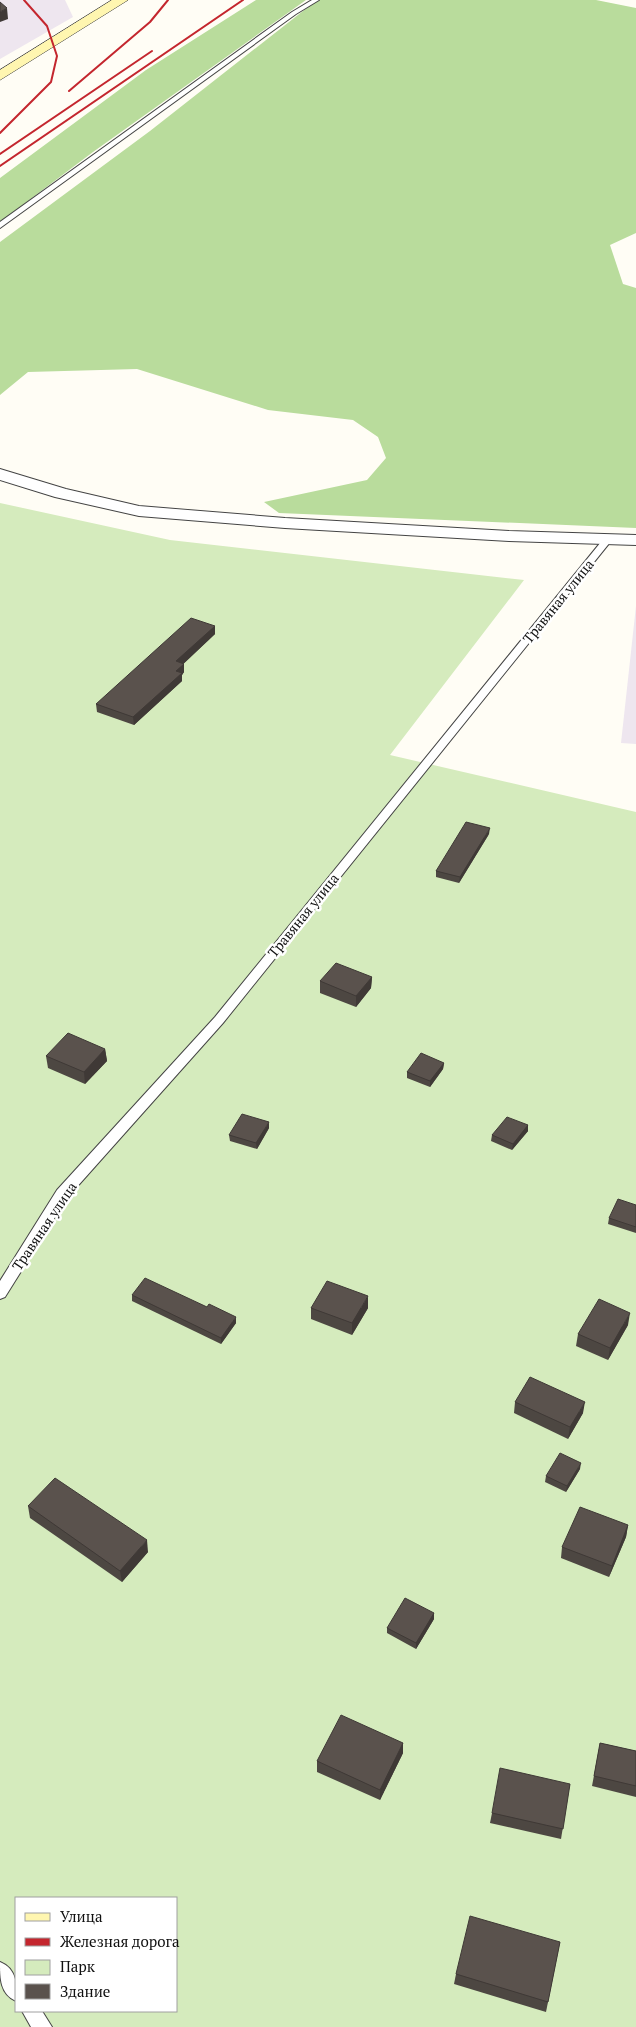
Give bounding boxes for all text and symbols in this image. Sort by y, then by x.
street label: Травяная улица [518,555,598,647]
street label: Травяная улица [263,869,343,961]
street label: Травяная улица [7,1178,81,1274]
legend [15,1897,178,2012]
text: Улица [60,1906,103,1926]
text: Железная дорога [60,1931,180,1951]
text: Парк [60,1956,96,1976]
text: Здание [60,1981,110,2001]

